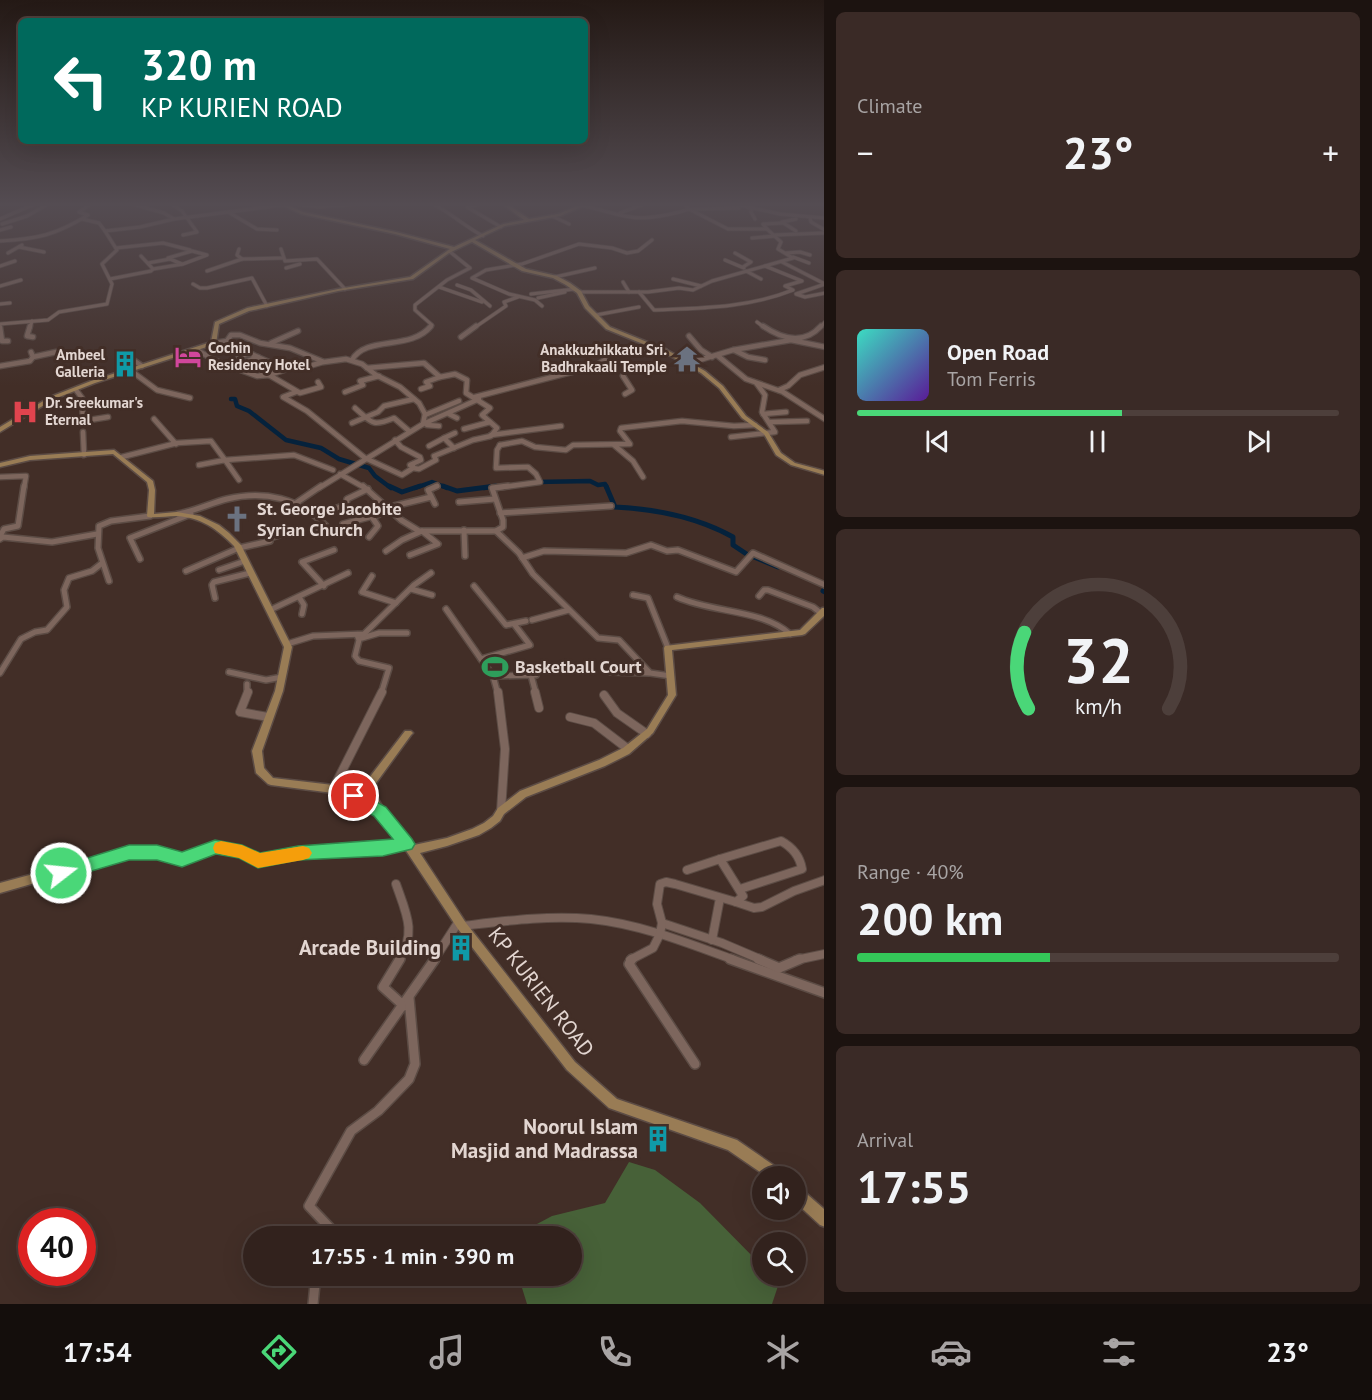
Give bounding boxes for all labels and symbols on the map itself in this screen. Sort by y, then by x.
place label: Cochin Residency Hotel [208,338,310,374]
place label: Anakkuzhikkatu Sri. Badhrakaali Temple [540,340,667,376]
hotel icon: Cochin Residency Hotel [173,342,203,372]
temple icon: Anakkuzhikkatu Sri. Badhrakaali Temple [672,344,702,374]
place label: Ambeel Galleria [55,345,106,381]
building icon: Ambeel Galleria [110,349,140,379]
place label: Dr. Sreekumar's Eternal [45,393,143,429]
hospital icon: Dr. Sreekumar's Eternal [10,397,40,427]
place label: St. George Jacobite Syrian Church [257,497,402,541]
church icon: St. George Jacobite Syrian Church [222,504,252,534]
sports icon: Basketball Court [480,652,510,682]
place label: Basketball Court [515,655,642,678]
pin [328,770,379,821]
position arrow [29,841,93,905]
street label: KP KURIEN ROAD [482,922,600,1062]
building icon: Arcade Building [446,933,476,963]
place label: Arcade Building [299,934,441,961]
place label: Noorul Islam Masjid and Madrassa [451,1113,638,1164]
building icon: Noorul Islam Masjid and Madrassa [643,1124,673,1154]
speed limit sign: 40 [18,1208,96,1286]

